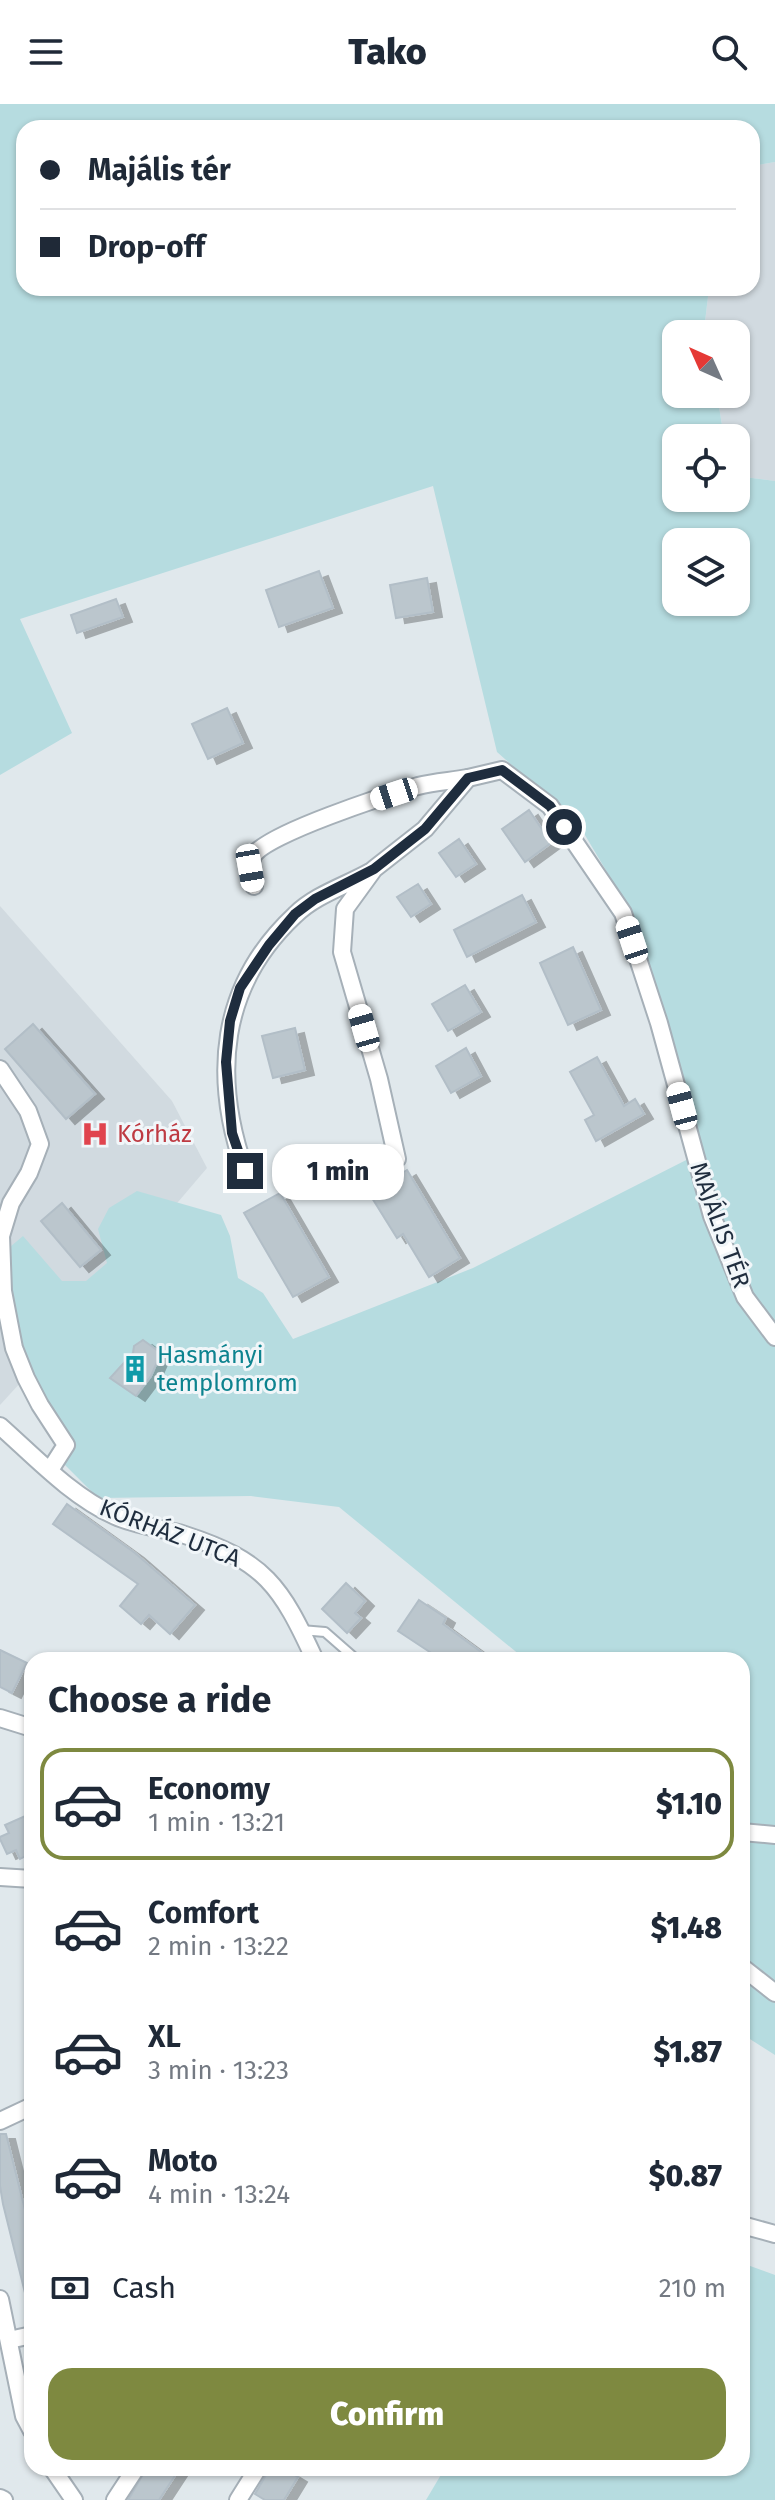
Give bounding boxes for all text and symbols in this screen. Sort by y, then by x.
icon: menu [24,30,68,74]
text: Tako [348,30,427,74]
icon: search [707,30,751,74]
text: Majális tér [88,152,231,188]
text: Drop-off [88,229,205,265]
north arrow [662,320,750,408]
map controls [662,320,750,616]
button: locate [662,424,750,512]
button: layers [662,528,750,616]
car [367,775,421,813]
route start [546,809,582,845]
car [234,842,266,894]
car [613,913,651,967]
car [346,1002,382,1054]
car [664,1080,700,1132]
hospital icon: Kórház [80,1119,110,1149]
place label: Kórház [117,1120,192,1148]
callout: 1 min [273,1143,405,1199]
route end [227,1153,263,1189]
text: 1 min [307,1156,369,1187]
street label: MAJÁLIS TÉR [684,1158,757,1292]
place label: Hasmányi templomrom [157,1341,298,1397]
building icon: Hasmányi templomrom [120,1354,150,1384]
street label: KÓRHÁZ UTCA [96,1492,245,1573]
text: Choose a ride [48,1678,271,1722]
icon: car [52,1768,124,1840]
text: Economy [148,1771,270,1807]
text: $1.10 [656,1786,722,1822]
text: 1 min · 13:21 [148,1807,285,1838]
icon: car [52,1892,124,1964]
text: Comfort [148,1895,259,1931]
text: $1.48 [651,1910,722,1946]
text: 2 min · 13:22 [148,1931,289,1962]
icon: car [52,2016,124,2088]
text: XL [148,2019,181,2055]
text: $1.87 [654,2034,722,2070]
text: 3 min · 13:23 [148,2055,289,2086]
icon: car [52,2140,124,2212]
text: Moto [148,2143,218,2179]
text: $0.87 [649,2158,722,2194]
text: 4 min · 13:24 [148,2179,290,2210]
icon: cash [48,2266,92,2310]
text: Cash [112,2270,176,2306]
text: 210 m [659,2273,726,2304]
button: Confirm [48,2368,726,2460]

